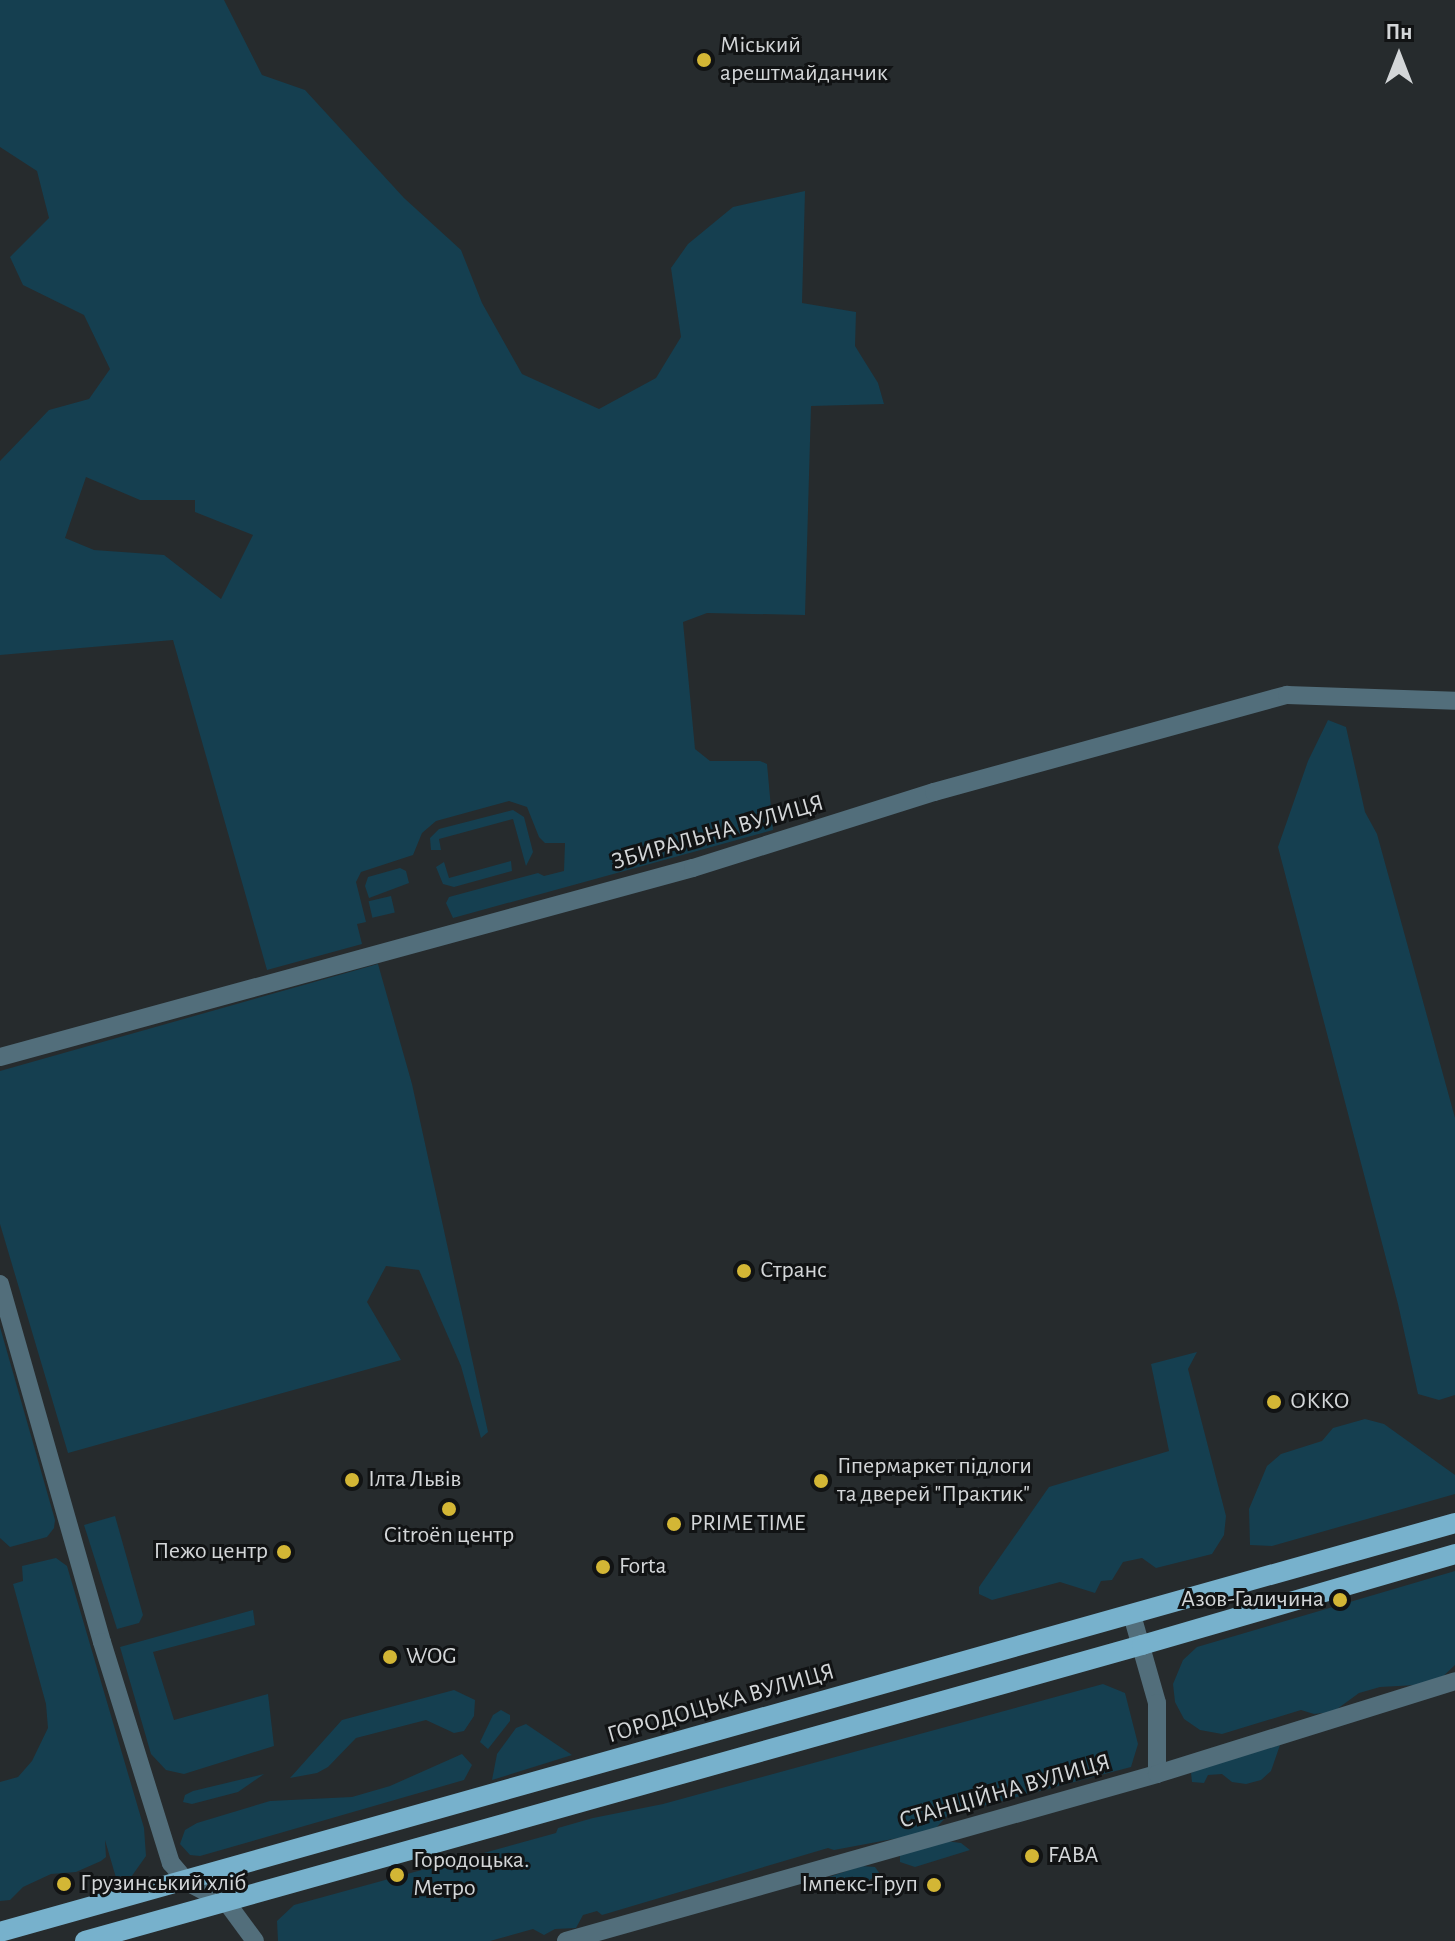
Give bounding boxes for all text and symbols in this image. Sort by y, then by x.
north arrow [1359,16,1439,96]
text: Пн [1386,21,1412,43]
place label: Міський арештмайданчик [720,32,888,88]
marker: Міський арештмайданчик [695,51,713,69]
street label: ЗБИРАЛЬНА ВУЛИЦЯ [609,789,827,877]
place label: Странс [760,1257,827,1285]
marker: Странс [735,1262,753,1280]
place label: ОККО [1290,1388,1350,1416]
marker: ОККО [1265,1393,1283,1411]
place label: Гіпермаркет підлоги та дверей "Практик" [837,1453,1032,1509]
place label: Ілта Львів [368,1466,461,1494]
marker: Ілта Львів [343,1471,361,1489]
marker: Гіпермаркет підлоги та дверей "Практик" [812,1472,830,1490]
marker: Citroën центр [440,1500,458,1518]
place label: PRIME TIME [690,1510,805,1538]
marker: PRIME TIME [665,1515,683,1533]
place label: Citroën центр [384,1522,514,1550]
place label: Пежо центр [154,1538,268,1566]
marker: Пежо центр [275,1543,293,1561]
place label: Forta [619,1553,667,1581]
marker: Forta [594,1558,612,1576]
place label: Азов-Галичина [1181,1586,1324,1614]
marker: Азов-Галичина [1331,1591,1349,1609]
place label: WOG [406,1643,457,1671]
marker: WOG [381,1648,399,1666]
street label: ГОРОДОЦЬКА ВУЛИЦЯ [604,1658,838,1750]
street label: СТАНЦІЙНА ВУЛИЦЯ [896,1748,1114,1836]
place label: FABA [1048,1842,1098,1870]
place label: Городоцька. Метро [413,1847,529,1903]
marker: FABA [1023,1847,1041,1865]
marker: Городоцька. Метро [388,1866,406,1884]
place label: Грузинський хліб [80,1870,246,1898]
place label: Імпекс-Груп [801,1871,918,1899]
marker: Грузинський хліб [55,1875,73,1893]
marker: Імпекс-Груп [925,1876,943,1894]

